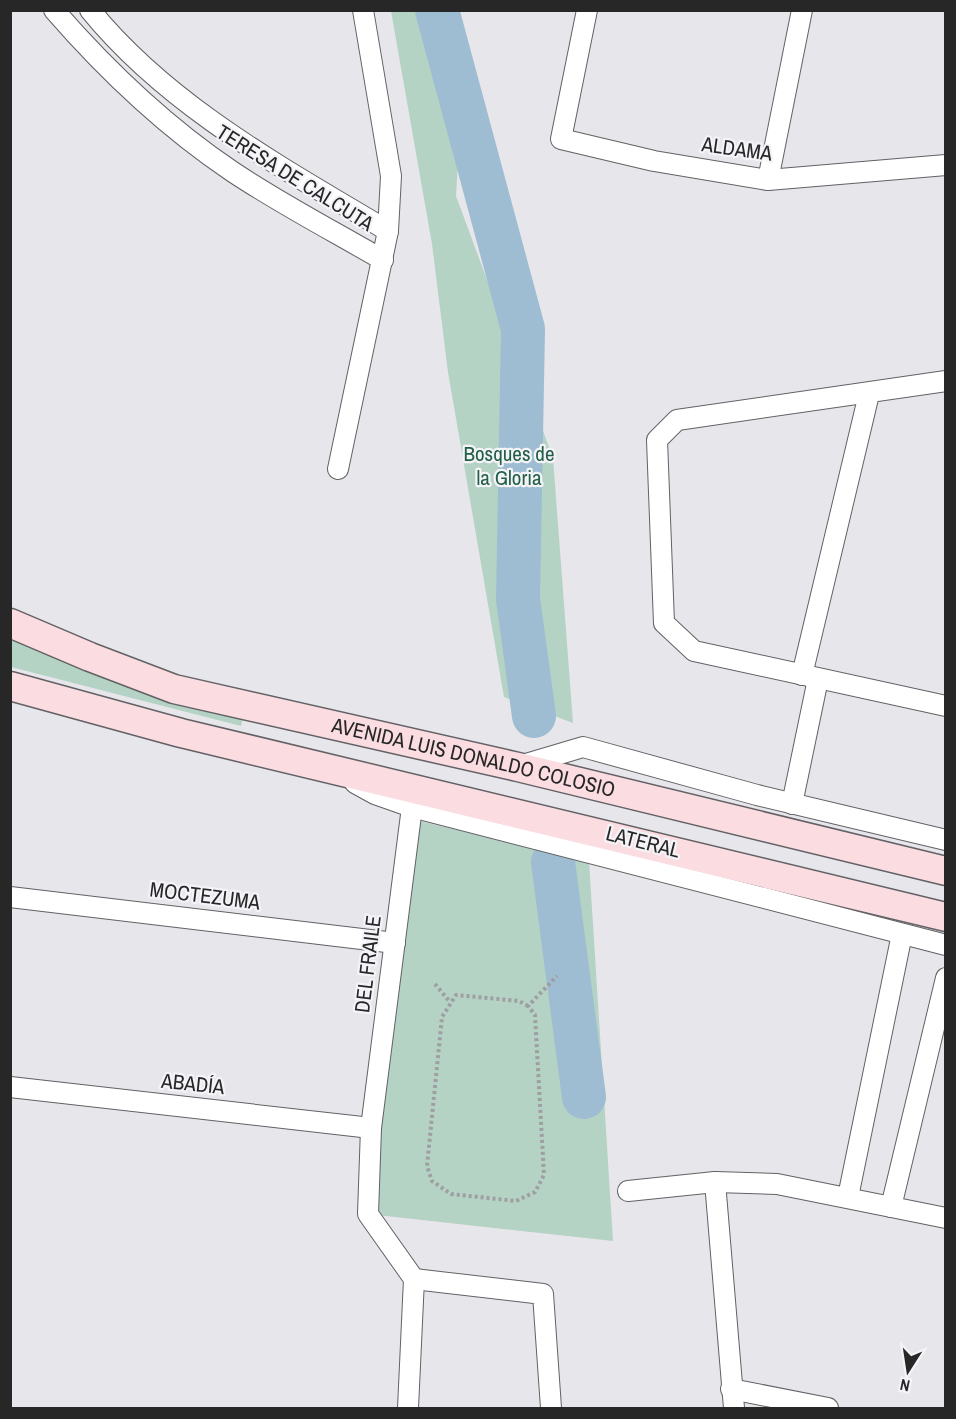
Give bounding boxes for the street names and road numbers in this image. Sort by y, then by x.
street label: TERESA DE CALCUTA [211,117,380,238]
street label: ALDAMA [699,129,775,168]
street label: AVENIDA LUIS DONALDO COLOSIO [328,710,618,804]
street label: LATERAL [603,818,684,865]
street label: MOCTEZUMA [148,874,262,917]
street label: DEL FRAILE [347,914,388,1014]
street label: ABADÍA [159,1066,226,1101]

